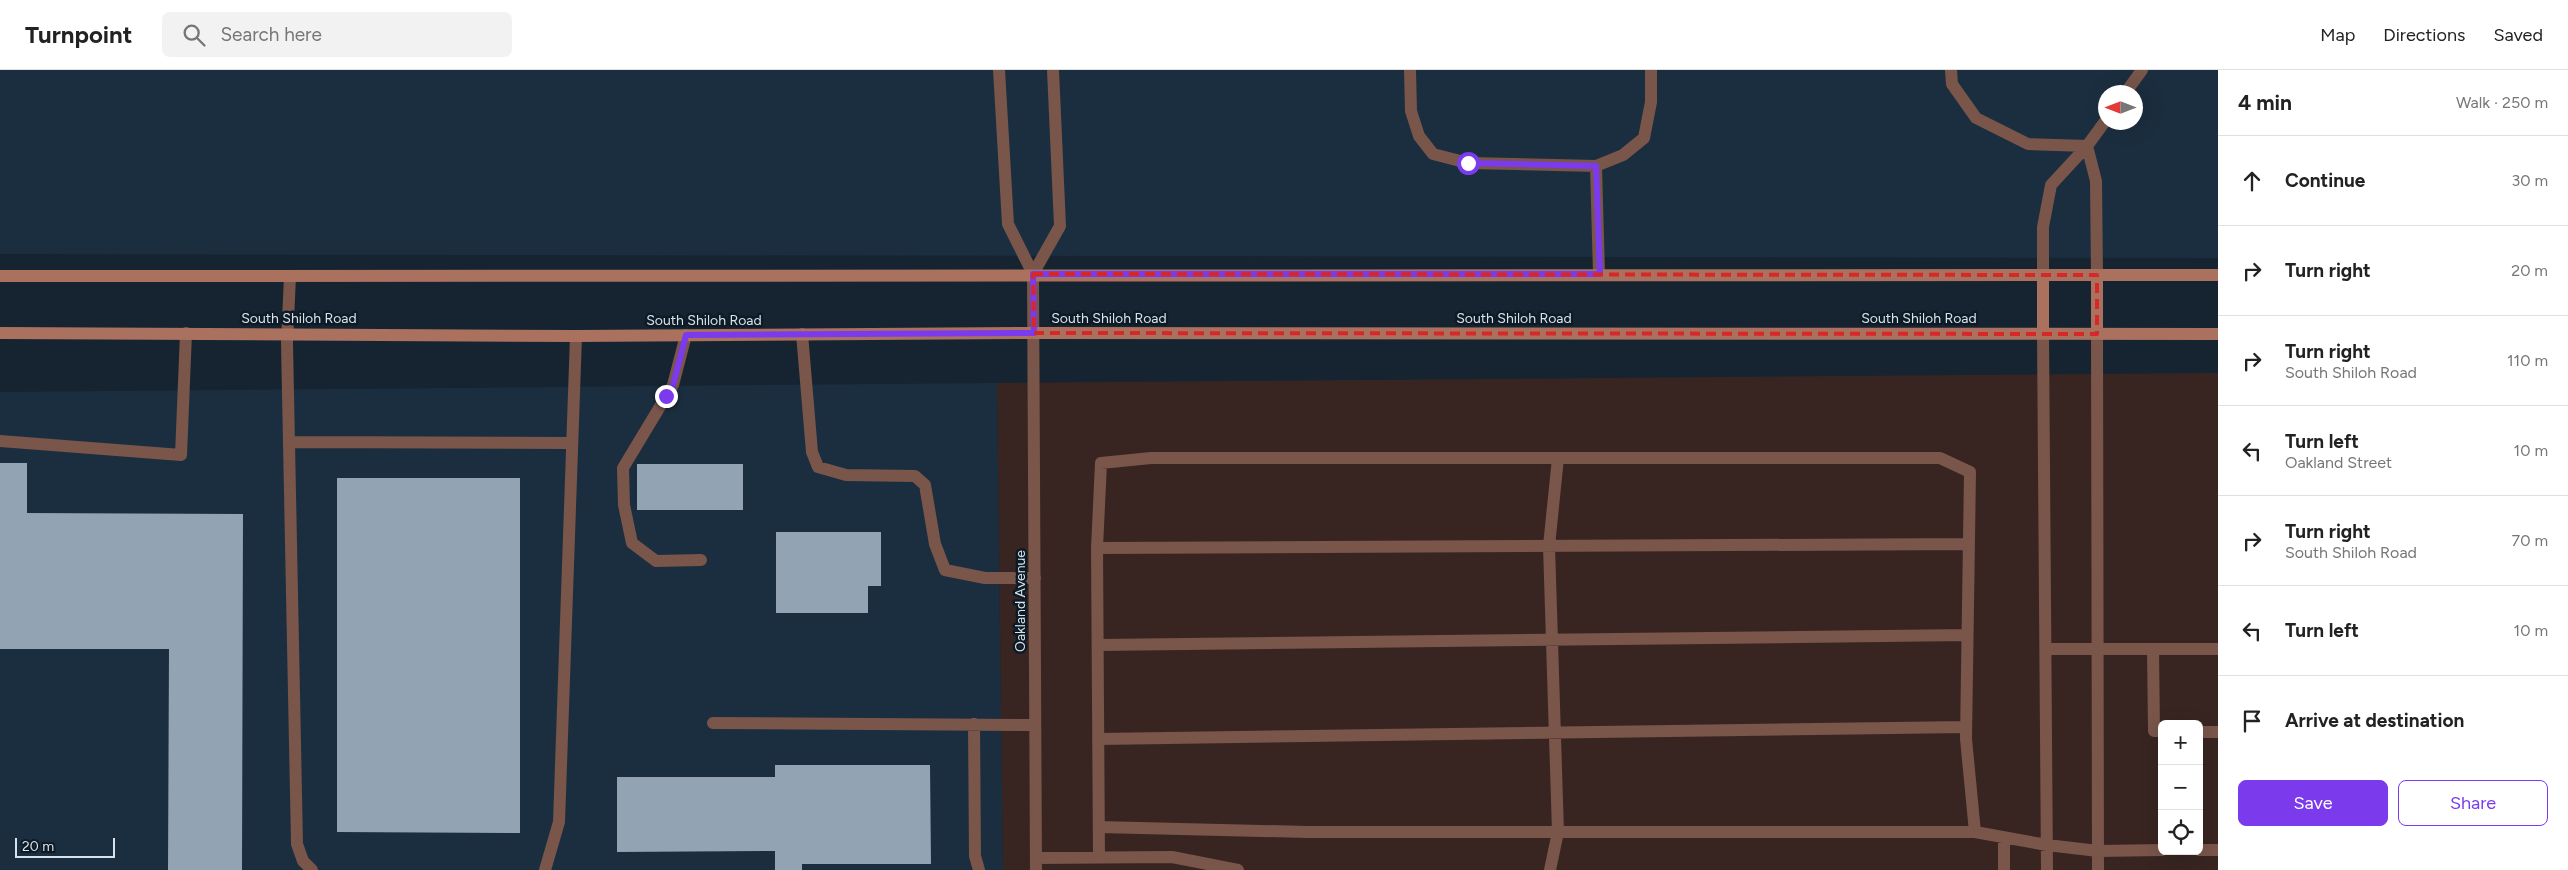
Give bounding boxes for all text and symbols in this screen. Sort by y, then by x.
search box [162,12,512,57]
text: Turnpoint [25,20,132,49]
icon: search [180,21,208,49]
text: Search here [220,23,322,46]
text: Map [2320,24,2355,46]
text: Directions [2383,24,2465,46]
text: Saved [2493,24,2543,46]
north arrow [2098,85,2143,130]
text: 4 min [2238,90,2292,115]
text: Walk · 250 m [2456,93,2548,112]
route start [1457,152,1480,175]
icon: ahead [2238,167,2266,195]
text: Continue [2285,169,2365,192]
text: 30 m [2511,171,2548,190]
icon: right [2238,257,2266,285]
text: Turn right [2285,259,2371,282]
text: 20 m [2511,261,2548,280]
street label: South Shiloh Road [241,310,357,327]
street label: South Shiloh Road [1051,310,1167,327]
street label: South Shiloh Road [1456,310,1572,327]
street label: South Shiloh Road [1861,310,1977,327]
street label: South Shiloh Road [646,312,762,329]
text: Turn right [2285,340,2371,363]
icon: right [2238,347,2266,375]
text: 110 m [2507,351,2548,370]
text: South Shiloh Road [2285,363,2417,382]
route end [655,385,678,408]
text: Turn left [2285,430,2359,453]
icon: left [2238,437,2266,465]
text: 10 m [2514,441,2548,460]
text: Oakland Street [2285,453,2392,472]
text: Turn right [2285,520,2371,543]
icon: right [2238,527,2266,555]
text: 70 m [2512,531,2548,550]
text: South Shiloh Road [2285,543,2417,562]
street label: Oakland Avenue [1012,550,1029,652]
icon: left [2238,617,2266,645]
text: Turn left [2285,619,2359,642]
text: 10 m [2514,621,2548,640]
icon: arrive [2238,707,2266,735]
text: Arrive at destination [2285,709,2464,732]
map controls [2158,720,2203,855]
button: + [2158,720,2203,765]
button: − [2158,765,2203,810]
button: Save [2238,780,2388,826]
button: Share [2398,780,2548,826]
button: locate [2158,810,2203,855]
scale bar [15,835,115,858]
text: 20 m [22,838,54,855]

